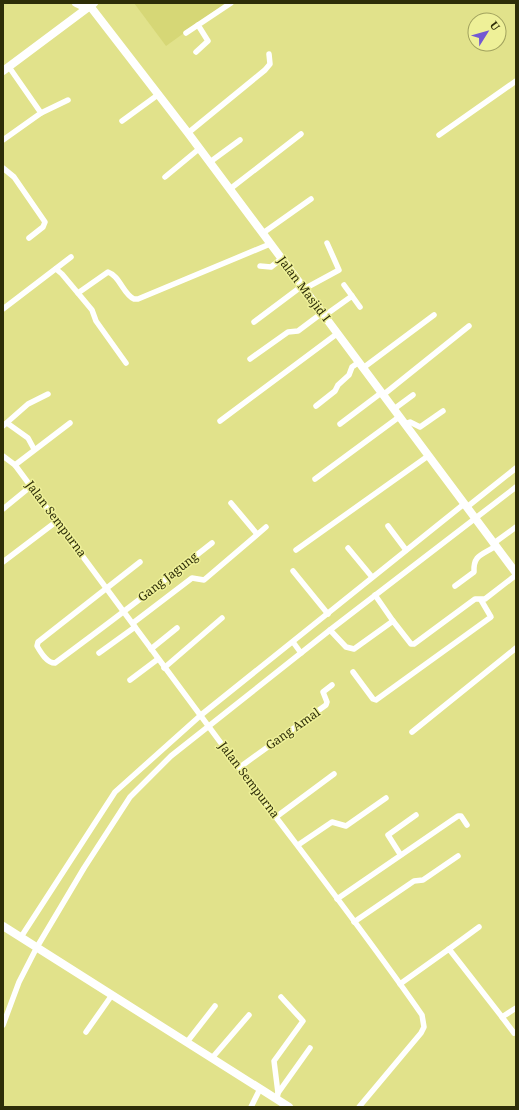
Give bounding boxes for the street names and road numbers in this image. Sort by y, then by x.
street label: Jalan Masjid I [273,252,335,325]
street label: Jalan Sempurna [21,476,91,561]
street label: Gang Jagung [134,547,202,605]
street label: Gang Amal [262,703,324,754]
street label: Jalan Sempurna [214,737,284,822]

